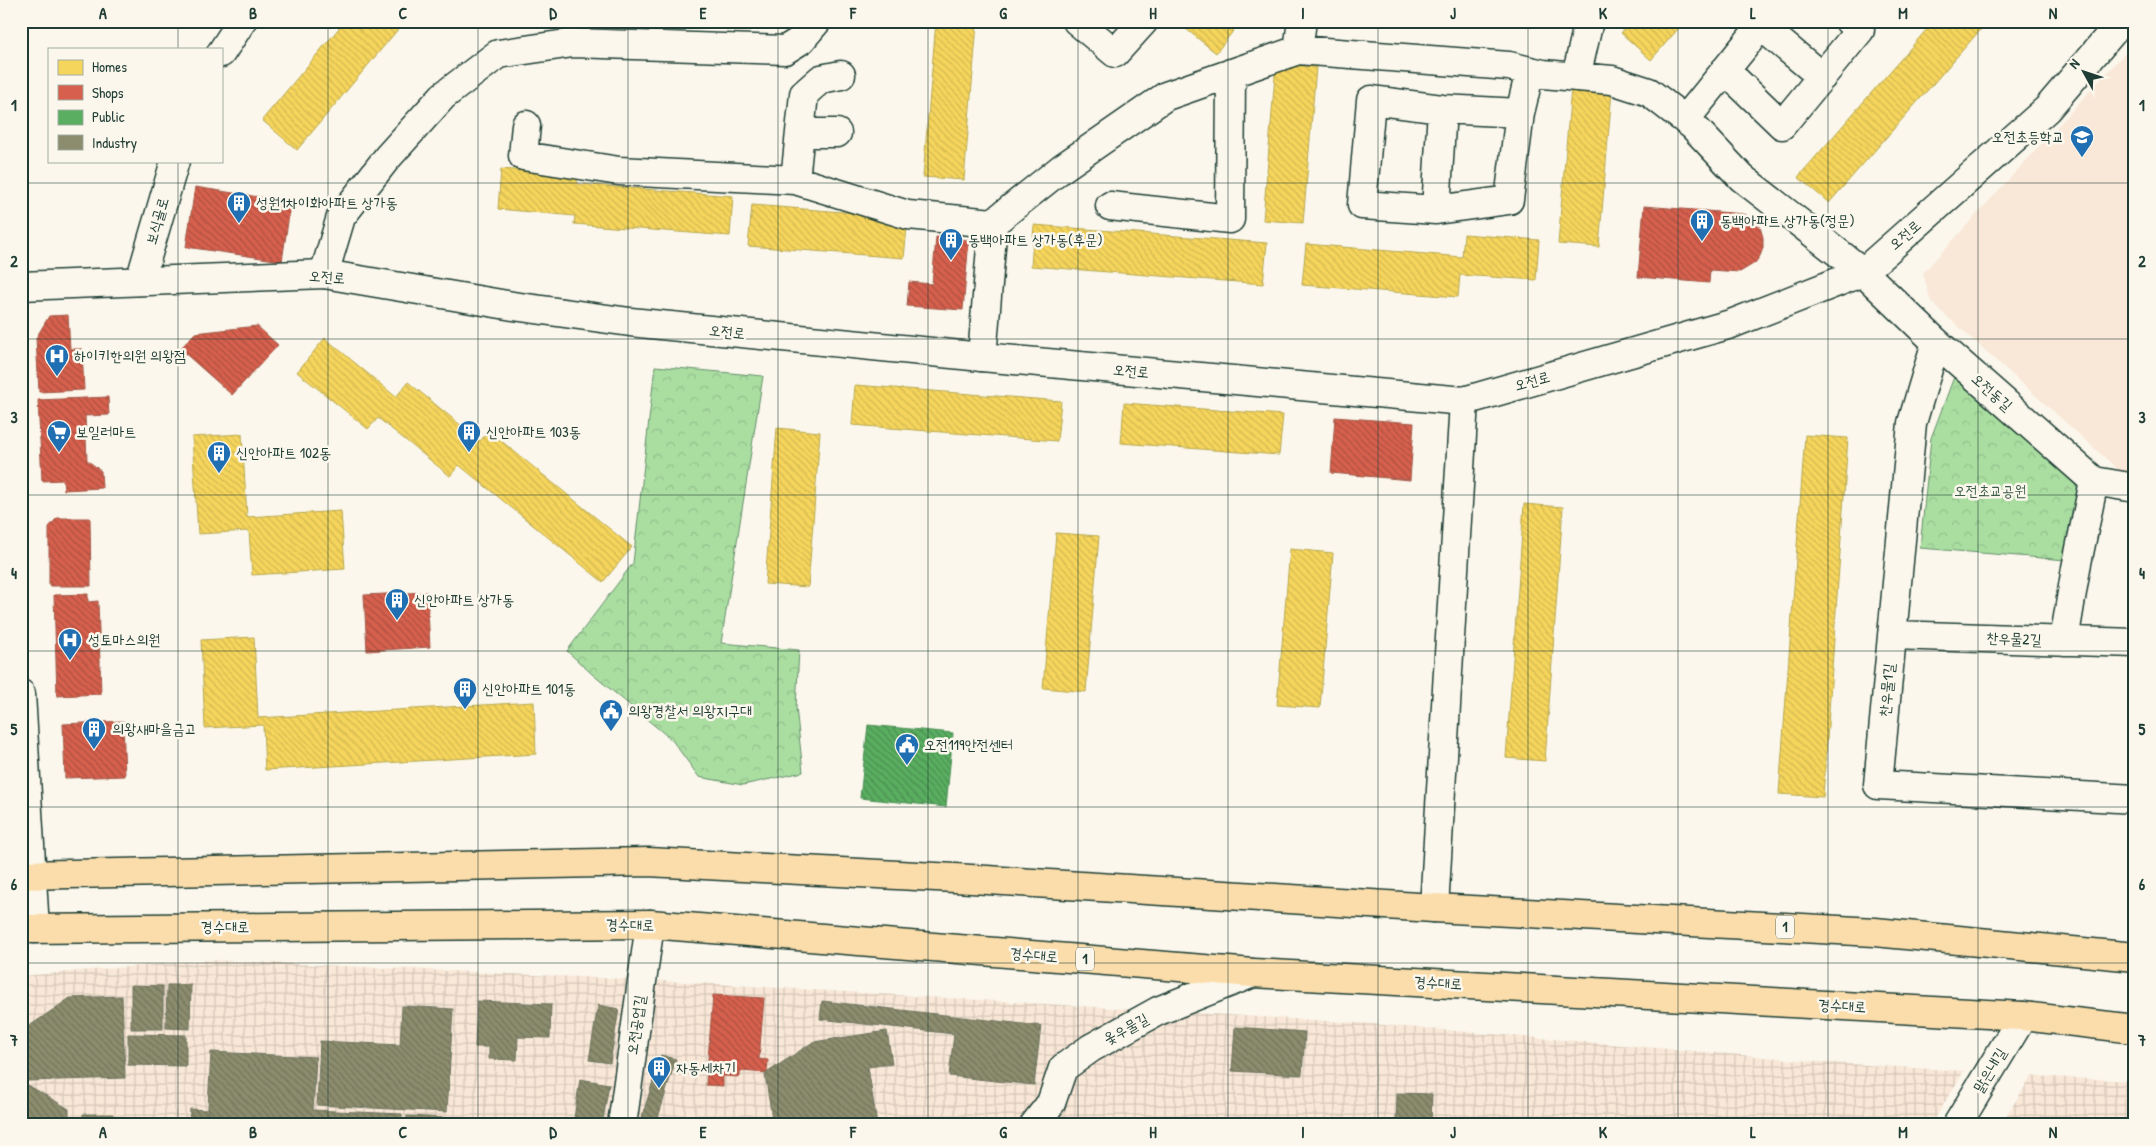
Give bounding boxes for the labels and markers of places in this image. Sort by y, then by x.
school or university icon: 오전초등학교 [2069,124,2095,158]
place label: 오전초등학교 [1992,126,2064,147]
building icon: 성원1차이화아파트 상가동 [226,190,252,224]
place label: 성원1차이화아파트 상가동 [256,192,398,213]
building icon: 동백아파트 상가동(정문) [1689,208,1715,242]
place label: 동백아파트 상가동(정문) [1720,210,1855,231]
building icon: 동백아파트 상가동(후문) [938,227,964,261]
place label: 동백아파트 상가동(후문) [968,229,1103,250]
hospital icon: 하이키한의원 의왕점 [44,343,70,377]
place label: 하이키한의원 의왕점 [74,345,186,366]
supermarket icon: 보일러마트 [46,419,72,453]
building icon: 신안아파트 103동 [456,419,482,453]
place label: 보일러마트 [76,421,136,442]
place label: 신안아파트 103동 [486,421,581,442]
building icon: 신안아파트 102동 [206,440,232,474]
place label: 신안아파트 102동 [236,442,331,463]
building icon: 신안아파트 상가동 [384,587,410,621]
place label: 신안아파트 상가동 [414,589,514,610]
hospital icon: 성토마스의원 [57,627,83,661]
place label: 성토마스의원 [88,629,160,650]
building icon: 신안아파트 101동 [452,676,478,710]
place label: 신안아파트 101동 [482,678,575,699]
public building icon: 의왕경찰서 의왕지구대 [598,698,624,732]
place label: 의왕경찰서 의왕지구대 [628,700,752,721]
building icon: 의왕새마을금고 [81,716,107,750]
place label: 의왕새마을금고 [112,718,197,739]
public building icon: 오전119안전센터 [894,732,920,766]
place label: 오전119안전센터 [924,734,1013,755]
building icon: 자동세차기 [646,1055,672,1089]
place label: 자동세차기 [676,1057,736,1078]

